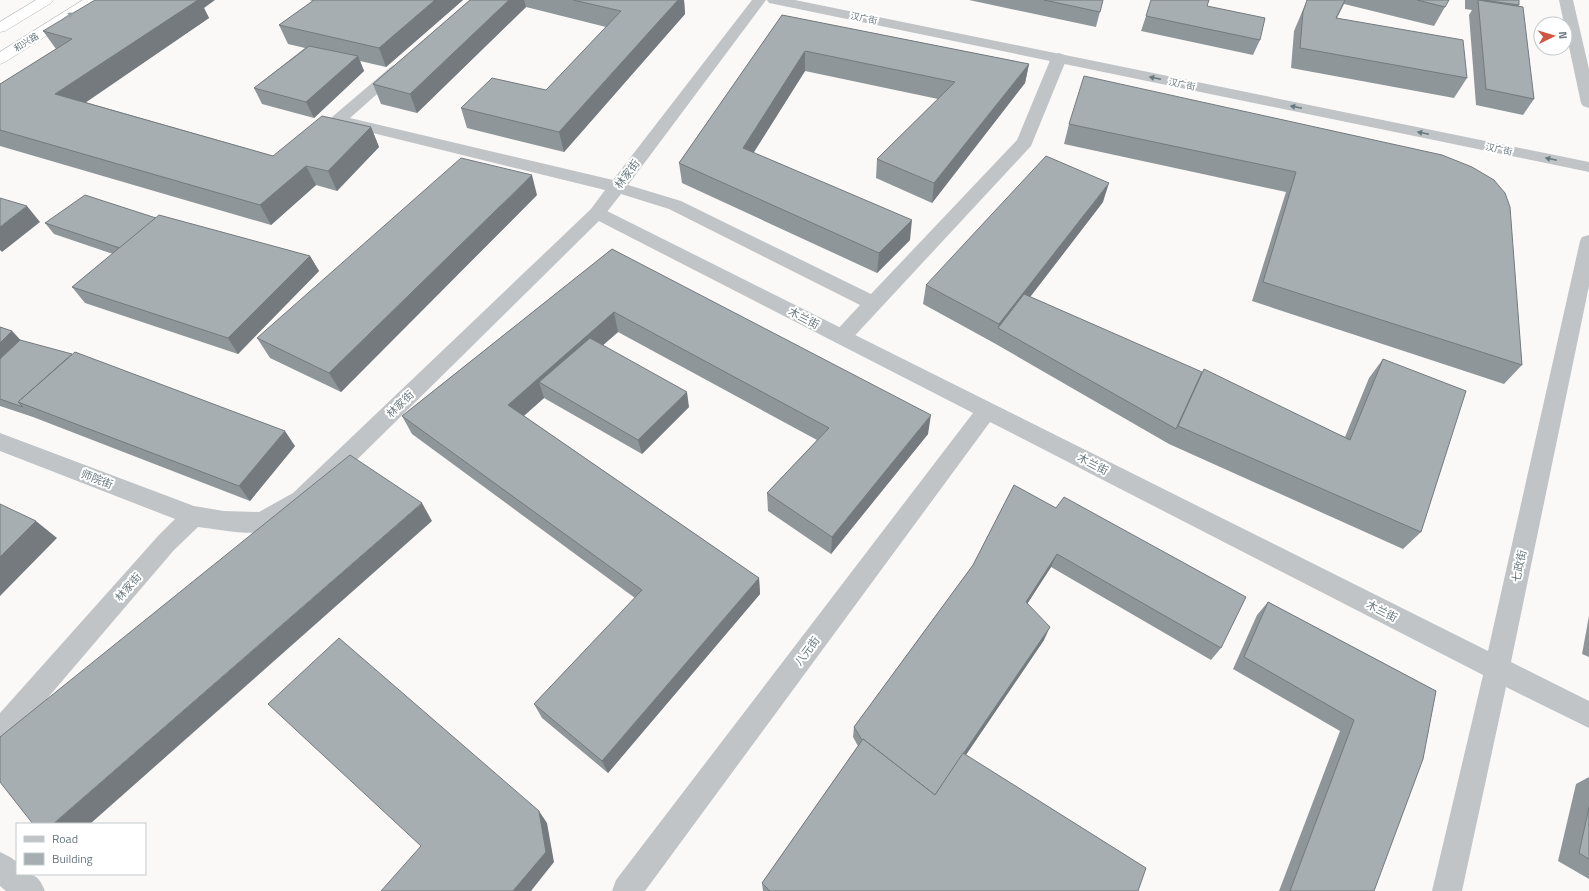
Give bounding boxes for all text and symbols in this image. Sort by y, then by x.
street label: 汉广街 [849,9,879,27]
one-way arrow [63,12,74,19]
north arrow [1533,16,1573,56]
street label: 和兴路 [11,29,41,55]
text: N [1555,31,1571,40]
one-way arrow [1149,75,1161,81]
street label: 汉广街 [1167,75,1197,93]
one-way arrow [1290,104,1302,110]
one-way arrow [1417,130,1430,136]
street label: 汉广街 [1484,140,1514,158]
street label: 林家街 [611,156,643,192]
one-way arrow [1545,156,1557,162]
street label: 木兰街 [786,303,822,333]
street label: 林家街 [383,387,417,421]
street label: 木兰街 [1075,449,1111,479]
street label: 师院街 [79,466,115,492]
street label: 七政街 [1508,548,1530,584]
street label: 林家街 [111,569,145,605]
street label: 木兰街 [1364,596,1400,626]
street label: 八元街 [791,633,823,669]
legend [16,823,146,875]
text: Road [52,829,78,848]
text: Building [52,849,93,868]

